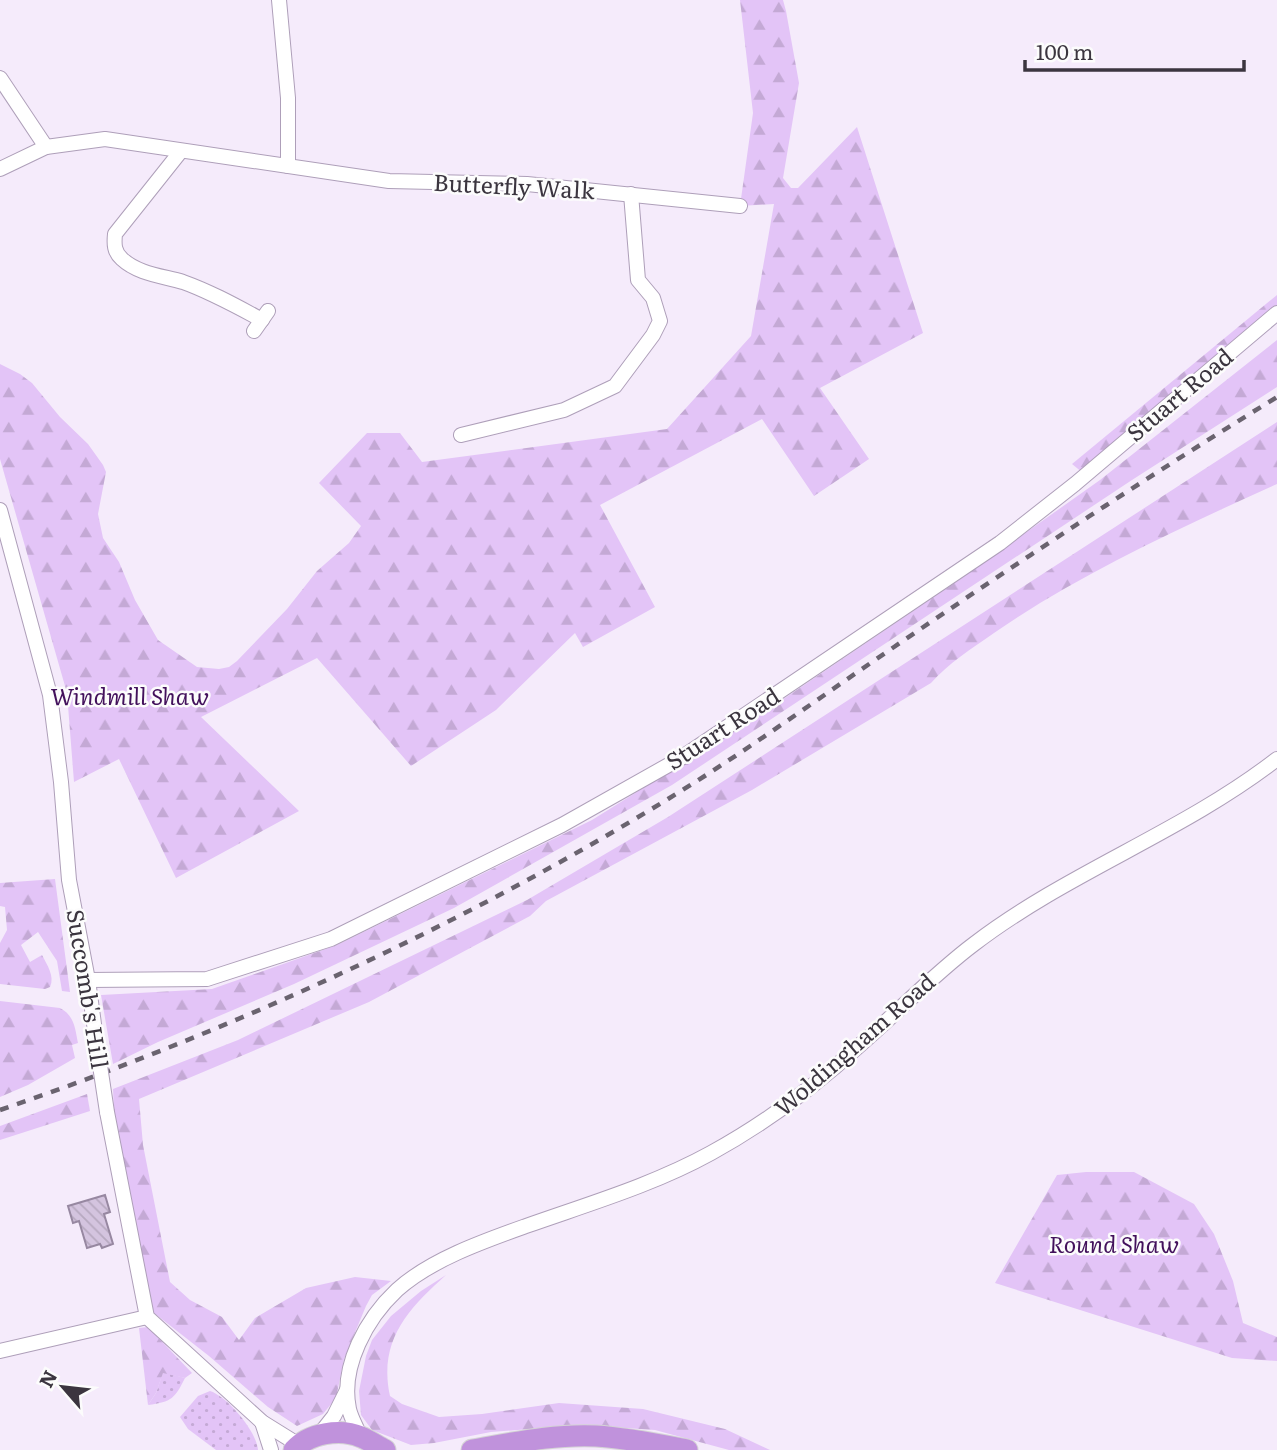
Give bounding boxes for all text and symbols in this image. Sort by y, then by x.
scale bar [1025,28,1244,72]
text: 100 m [1036,35,1093,66]
street label: Butterfly Walk [433,164,597,206]
street label: Stuart Road [1118,339,1239,448]
park label: Windmill Shaw [51,678,209,712]
street label: Stuart Road [658,678,786,777]
street label: Succomb's Hill [60,906,118,1071]
street label: Woldingham Road [766,964,942,1123]
park label: Round Shaw [1049,1226,1179,1260]
north arrow [28,1352,98,1422]
text: N [31,1365,63,1392]

